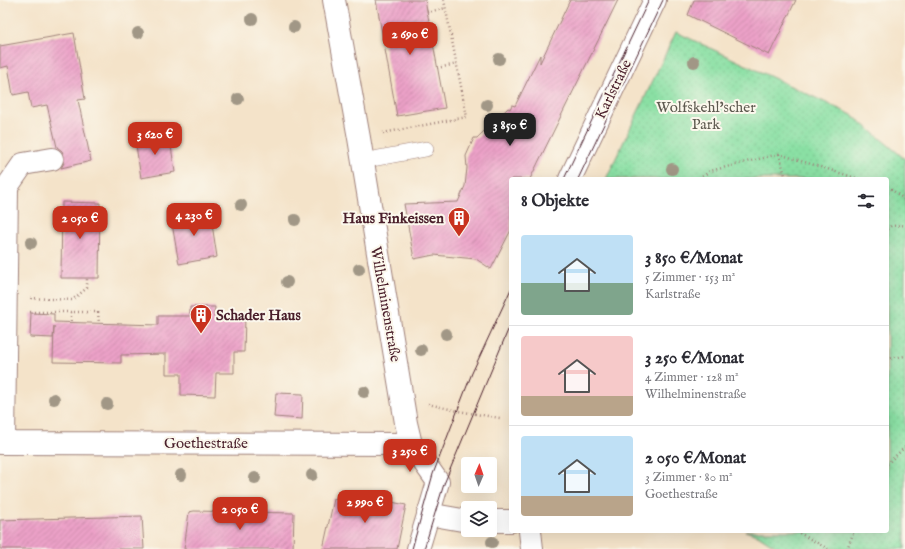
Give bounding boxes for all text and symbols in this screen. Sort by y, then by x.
pin: 2 690 € [373,22,447,56]
text: 2 690 € [392,26,428,43]
street label: Karlstraße [591,56,636,122]
park label: Wolfskehl'scher Park [656,98,756,134]
pin: 3 850 € [473,113,547,147]
text: 3 850 € [493,117,527,134]
pin: 3 620 € [118,122,192,156]
text: 3 620 € [137,126,173,143]
icon: filters [855,190,877,212]
text: 8 Objekte [521,191,589,212]
pin: 4 230 € [157,203,231,237]
building icon: Haus Finkeissen [446,205,472,238]
pin: 2 050 € [43,206,117,240]
text: 4 230 € [175,207,213,224]
place label: Haus Finkeissen [343,209,444,228]
text: 2 050 € [62,210,98,227]
street label: Wilhelminenstraße [366,245,405,363]
text: 3 850 €/Monat [645,248,743,269]
icon: home [553,251,601,299]
text: 5 Zimmer · 153 m² [645,269,735,286]
text: Karlstraße [645,286,700,303]
building icon: Schader Haus [188,302,214,335]
place label: Schader Haus [216,306,301,325]
text: 3 250 €/Monat [645,348,744,369]
icon: home [553,352,601,400]
text: 4 Zimmer · 128 m² [645,369,739,386]
text: Wilhelminenstraße [645,386,746,403]
street label: Goethestraße [164,434,248,453]
pin: 3 250 € [373,439,447,473]
text: 3 250 € [392,443,428,460]
text: 2 050 €/Monat [645,448,746,469]
icon: home [553,452,601,500]
north arrow [461,457,497,493]
map controls [461,457,497,537]
text: 3 Zimmer · 80 m² [645,469,733,486]
text: Goethestraße [645,486,718,503]
pin: 2 990 € [328,490,402,524]
text: 2 990 € [346,494,384,511]
pin: 2 050 € [203,497,277,531]
text: 2 050 € [222,501,258,518]
button: layers [461,501,497,537]

